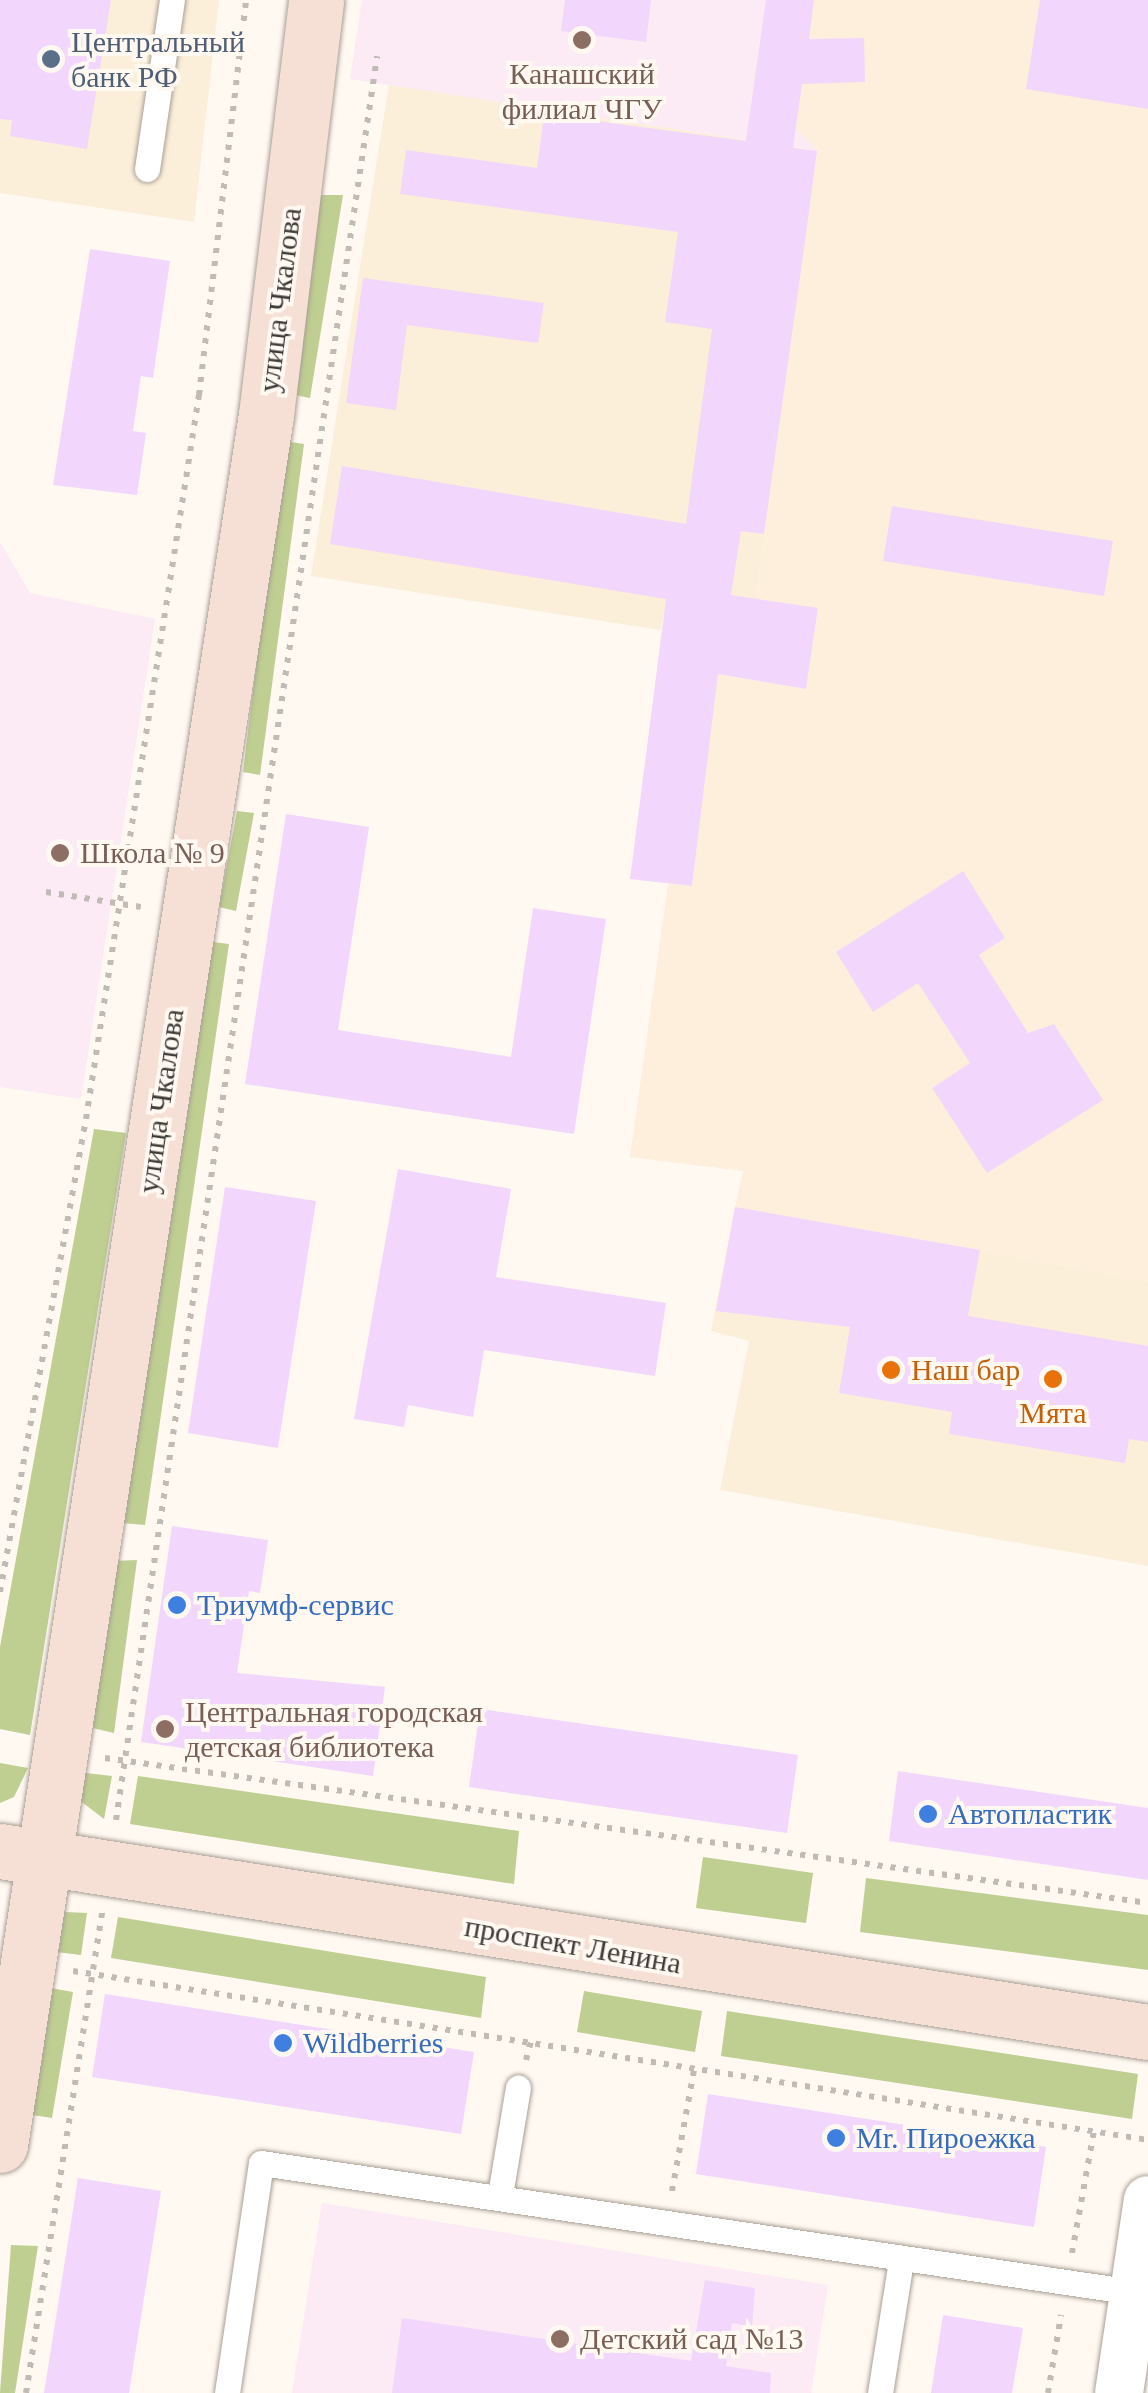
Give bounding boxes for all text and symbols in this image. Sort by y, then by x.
place label: Центральный банк РФ [71,24,245,94]
marker: Канашский филиал ЧГУ [571,29,593,51]
marker: Центральный банк РФ [40,48,62,70]
place label: Канашский филиал ЧГУ [502,56,662,126]
street label: улица Чкалова [251,206,309,394]
place label: Школа № 9 [80,835,225,871]
marker: Школа № 9 [49,842,71,864]
street label: улица Чкалова [130,1006,192,1196]
place label: Наш бар [911,1352,1020,1388]
marker: Наш бар [880,1359,902,1381]
marker: Мята [1042,1368,1064,1390]
place label: Мята [1019,1395,1087,1431]
place label: Триумф-сервис [197,1587,394,1623]
marker: Триумф-сервис [166,1594,188,1616]
place label: Центральная городская детская библиотека [185,1694,483,1764]
marker: Центральная городская детская библиотека [154,1718,176,1740]
place label: Автопластик [948,1796,1112,1832]
marker: Автопластик [917,1803,939,1825]
street label: проспект Ленина [462,1908,684,1982]
place label: Wildberries [303,2025,443,2061]
marker: Wildberries [272,2032,294,2054]
place label: Mr. Пироежка [856,2120,1036,2156]
marker: Mr. Пироежка [825,2127,847,2149]
place label: Детский сад №13 [580,2321,804,2357]
marker: Детский сад №13 [549,2328,571,2350]

